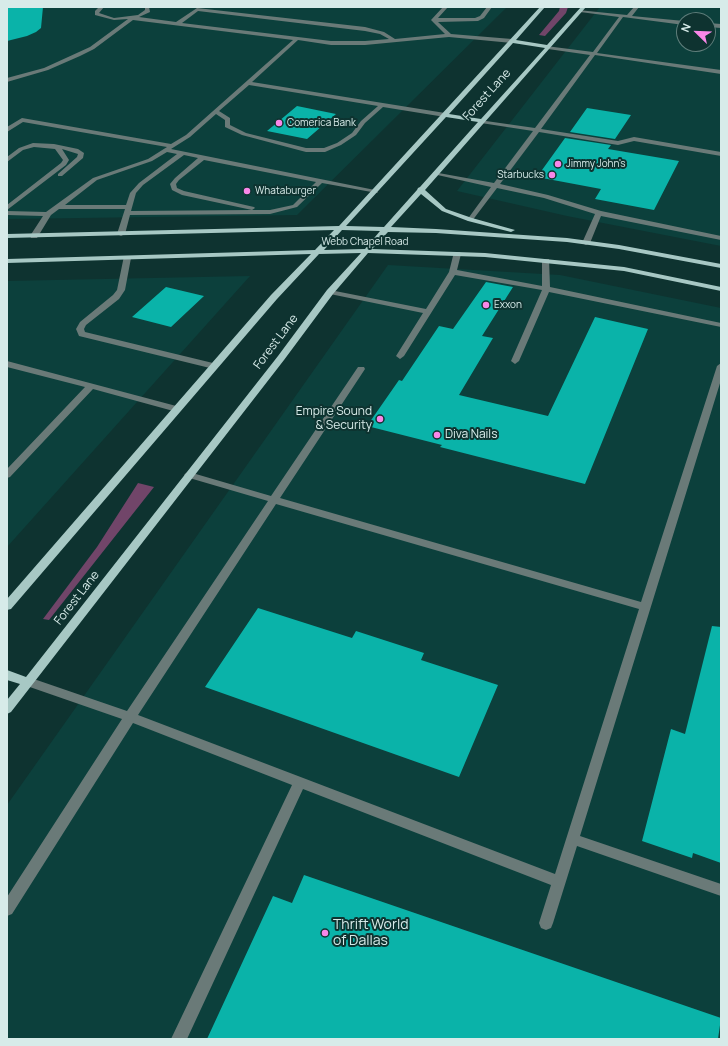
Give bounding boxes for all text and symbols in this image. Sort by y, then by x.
north arrow [676,12,716,52]
text: N [677,21,694,34]
street label: Forest Lane [460,66,514,124]
place label: Comerica Bank [287,117,356,129]
marker: Comerica Bank [274,118,284,128]
place label: Jimmy John's [566,158,626,170]
marker: Jimmy John's [553,159,563,169]
place label: Starbucks [497,169,544,181]
marker: Starbucks [547,170,557,180]
place label: Whataburger [255,185,316,197]
marker: Whataburger [242,186,252,196]
street label: Webb Chapel Road [322,236,408,248]
place label: Exxon [494,299,522,311]
marker: Exxon [481,300,491,310]
street label: Forest Lane [251,312,301,372]
place label: Empire Sound & Security [296,405,372,433]
marker: Empire Sound & Security [375,414,385,424]
place label: Diva Nails [445,428,497,442]
marker: Diva Nails [432,430,442,440]
street label: Forest Lane [51,568,103,628]
place label: Thrift World of Dallas [333,917,409,950]
marker: Thrift World of Dallas [320,928,330,938]

